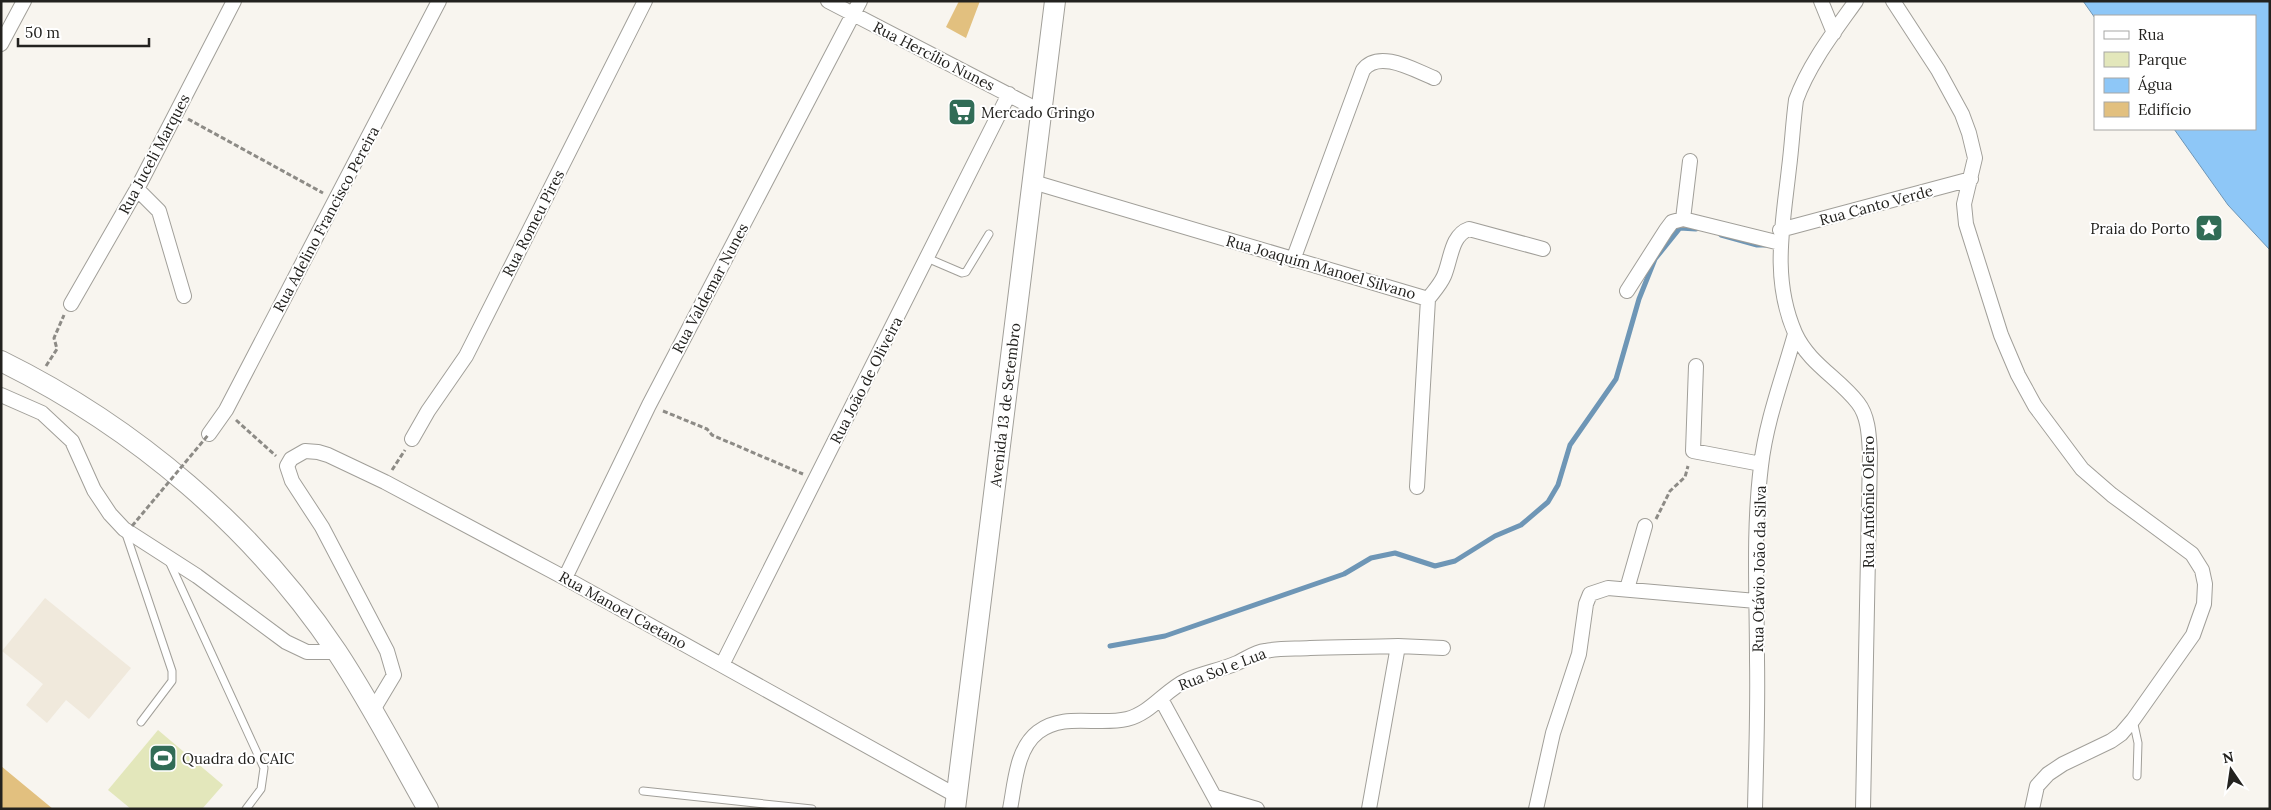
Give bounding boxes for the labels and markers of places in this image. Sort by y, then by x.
supermarket icon: Mercado Gringo [947,97,977,127]
place label: Mercado Gringo [981,103,1095,122]
place icon: Praia do Porto [2194,213,2224,243]
place label: Praia do Porto [2090,219,2190,238]
sports icon: Quadra do CAIC [148,743,178,773]
place label: Quadra do CAIC [182,749,295,768]

